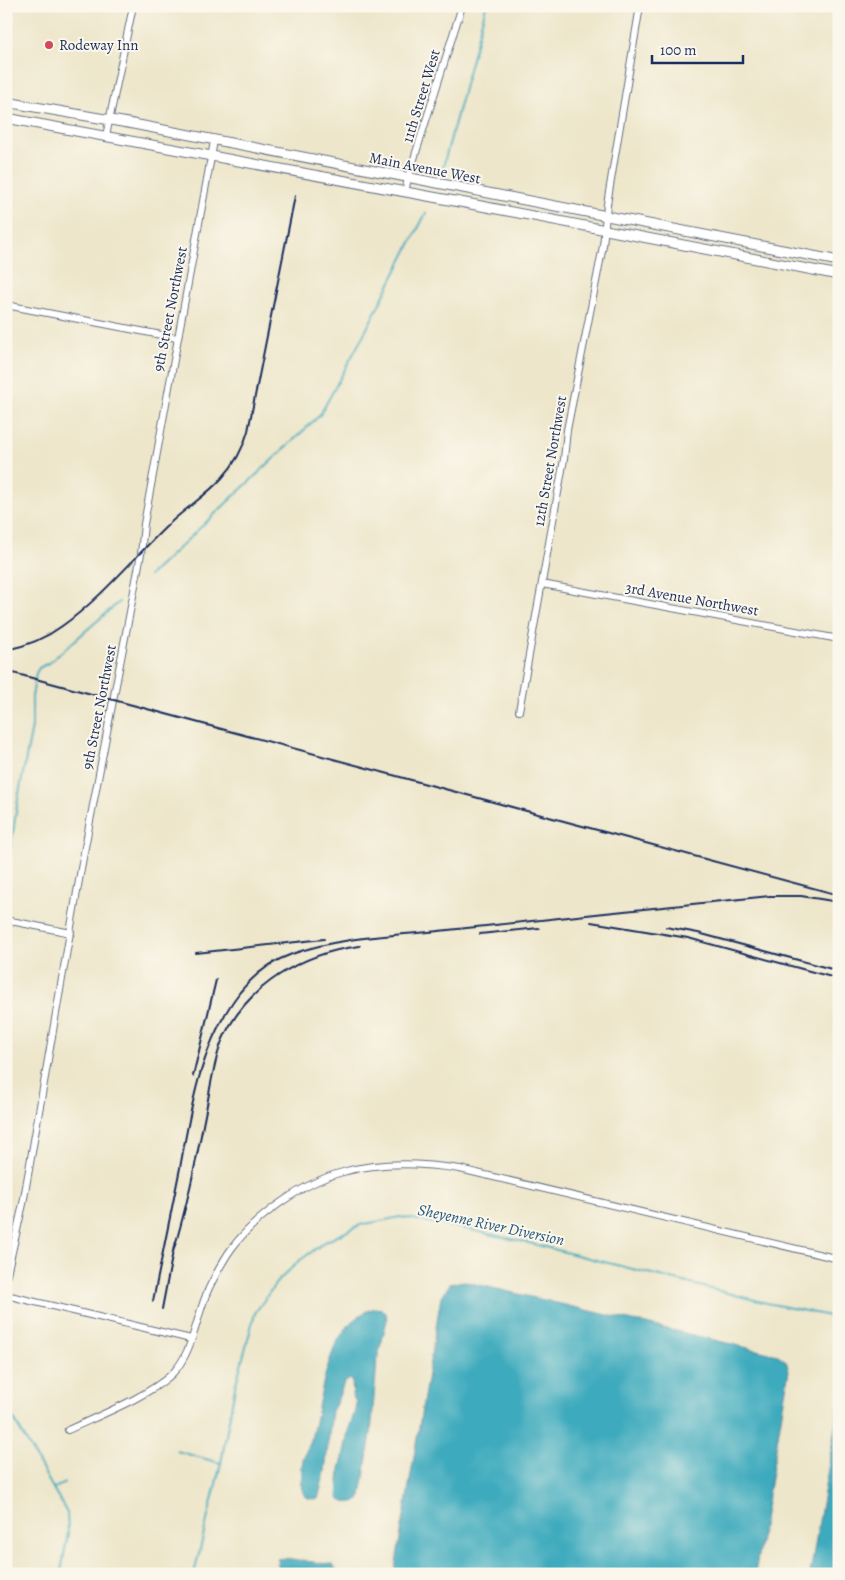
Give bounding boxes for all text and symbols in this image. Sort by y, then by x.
scale bar [652,32,744,64]
place label: Rodeway Inn [59,35,138,55]
marker: Rodeway Inn [43,39,55,51]
text: 100 m [660,40,697,60]
street label: 11th Street West [397,47,445,145]
street label: Main Avenue West [368,147,482,189]
street label: 9th Street Northwest [148,245,192,373]
street label: 12th Street Northwest [529,394,571,528]
street label: 3rd Avenue Northwest [624,577,760,621]
street label: 9th Street Northwest [77,643,121,771]
water label: Sheyenne River Diversion [416,1199,566,1251]

